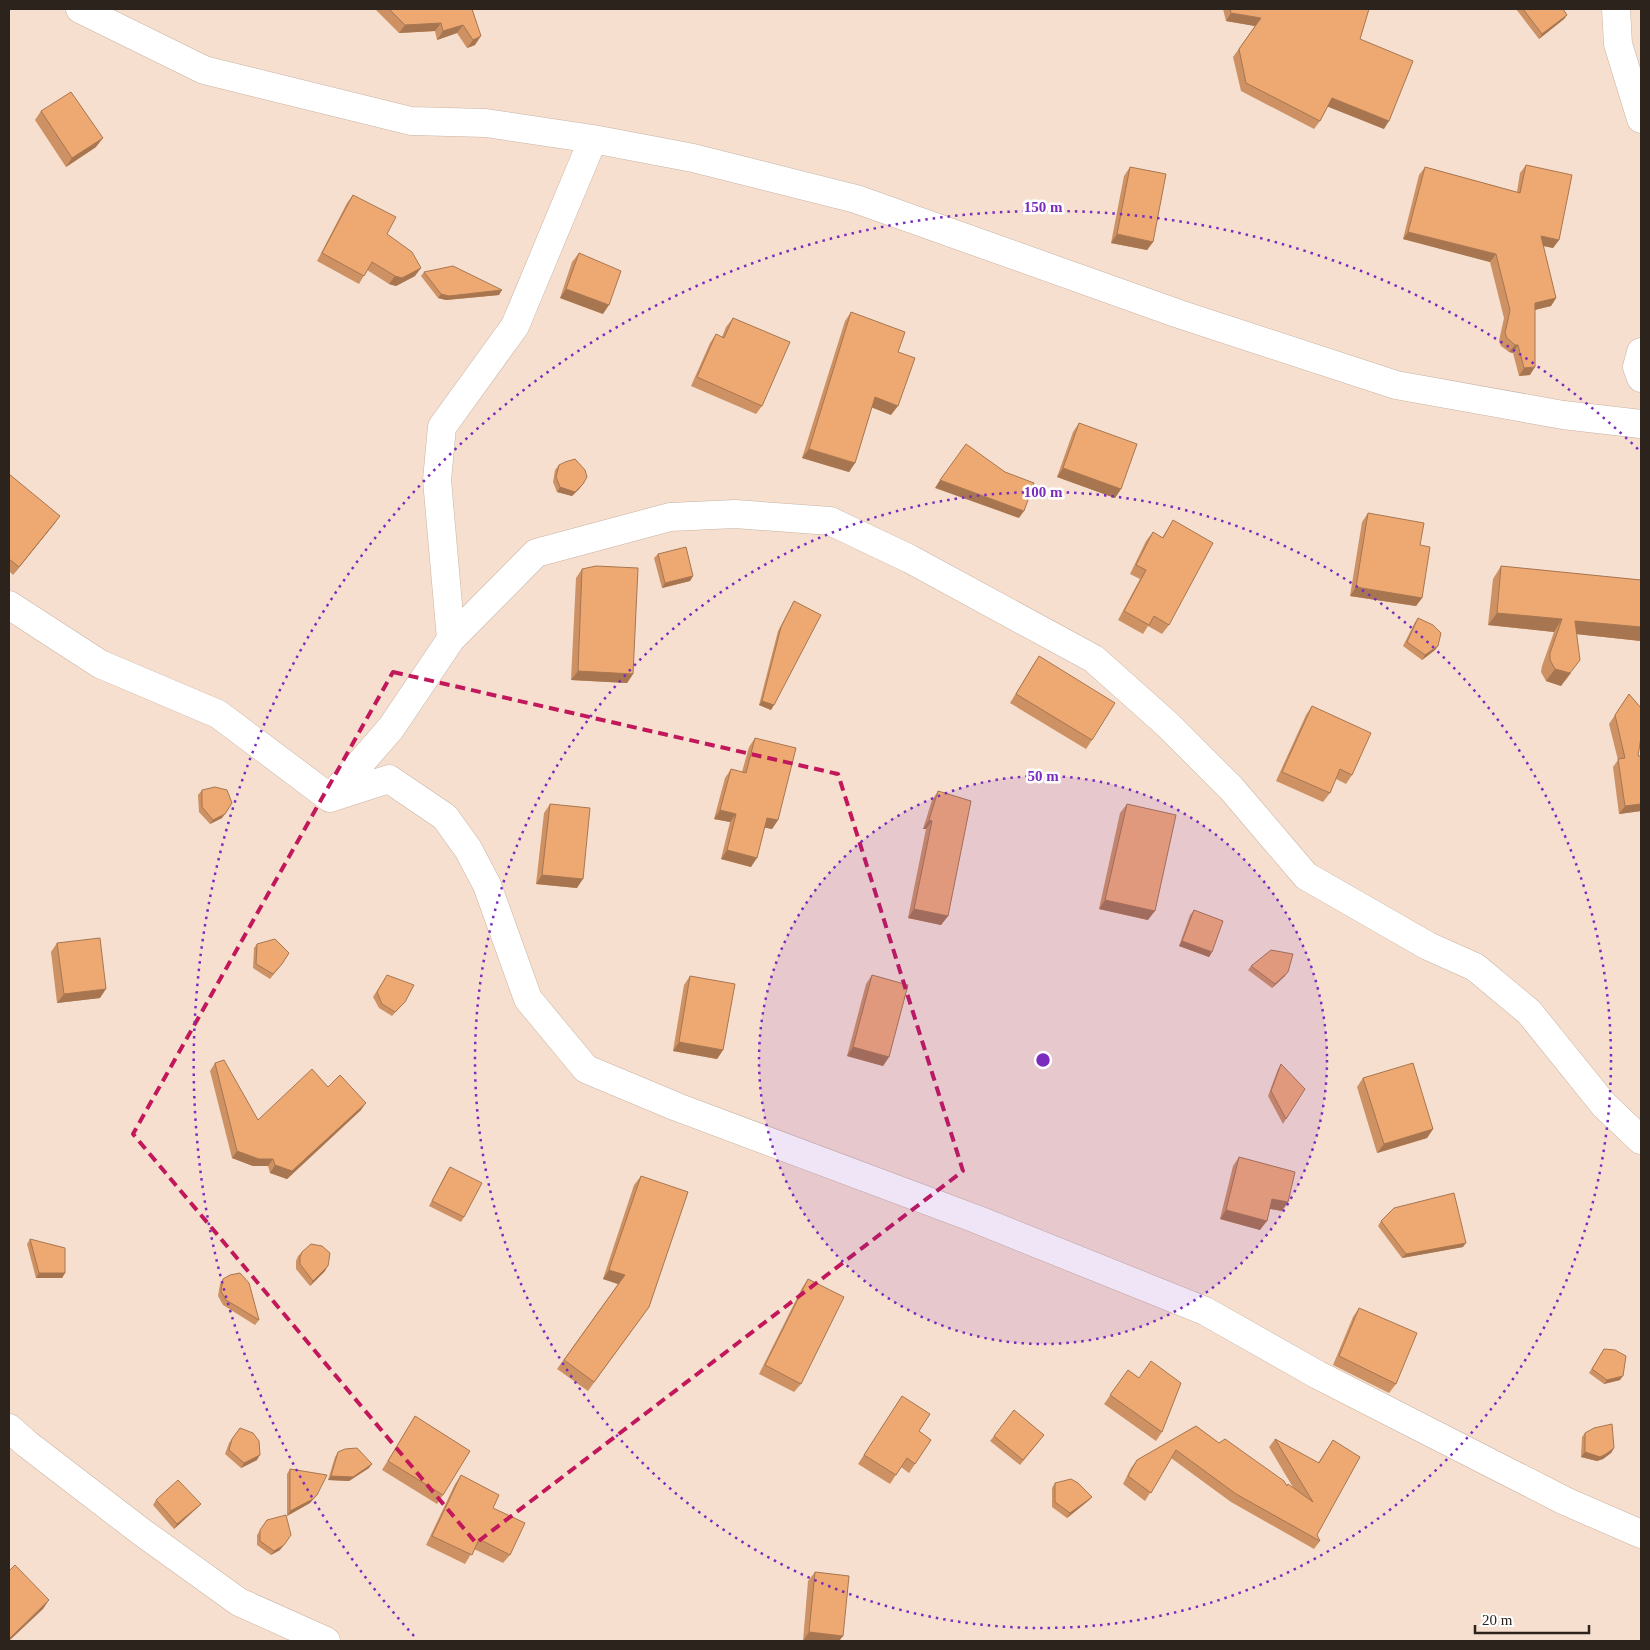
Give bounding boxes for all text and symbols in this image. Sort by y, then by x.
text: 150 m [1024,199,1063,215]
text: 100 m [1024,484,1063,500]
text: 50 m [1027,768,1059,784]
centre of rings [1034,1051,1052,1069]
scale bar [1475,1602,1589,1634]
text: 20 m [1482,1612,1513,1628]

